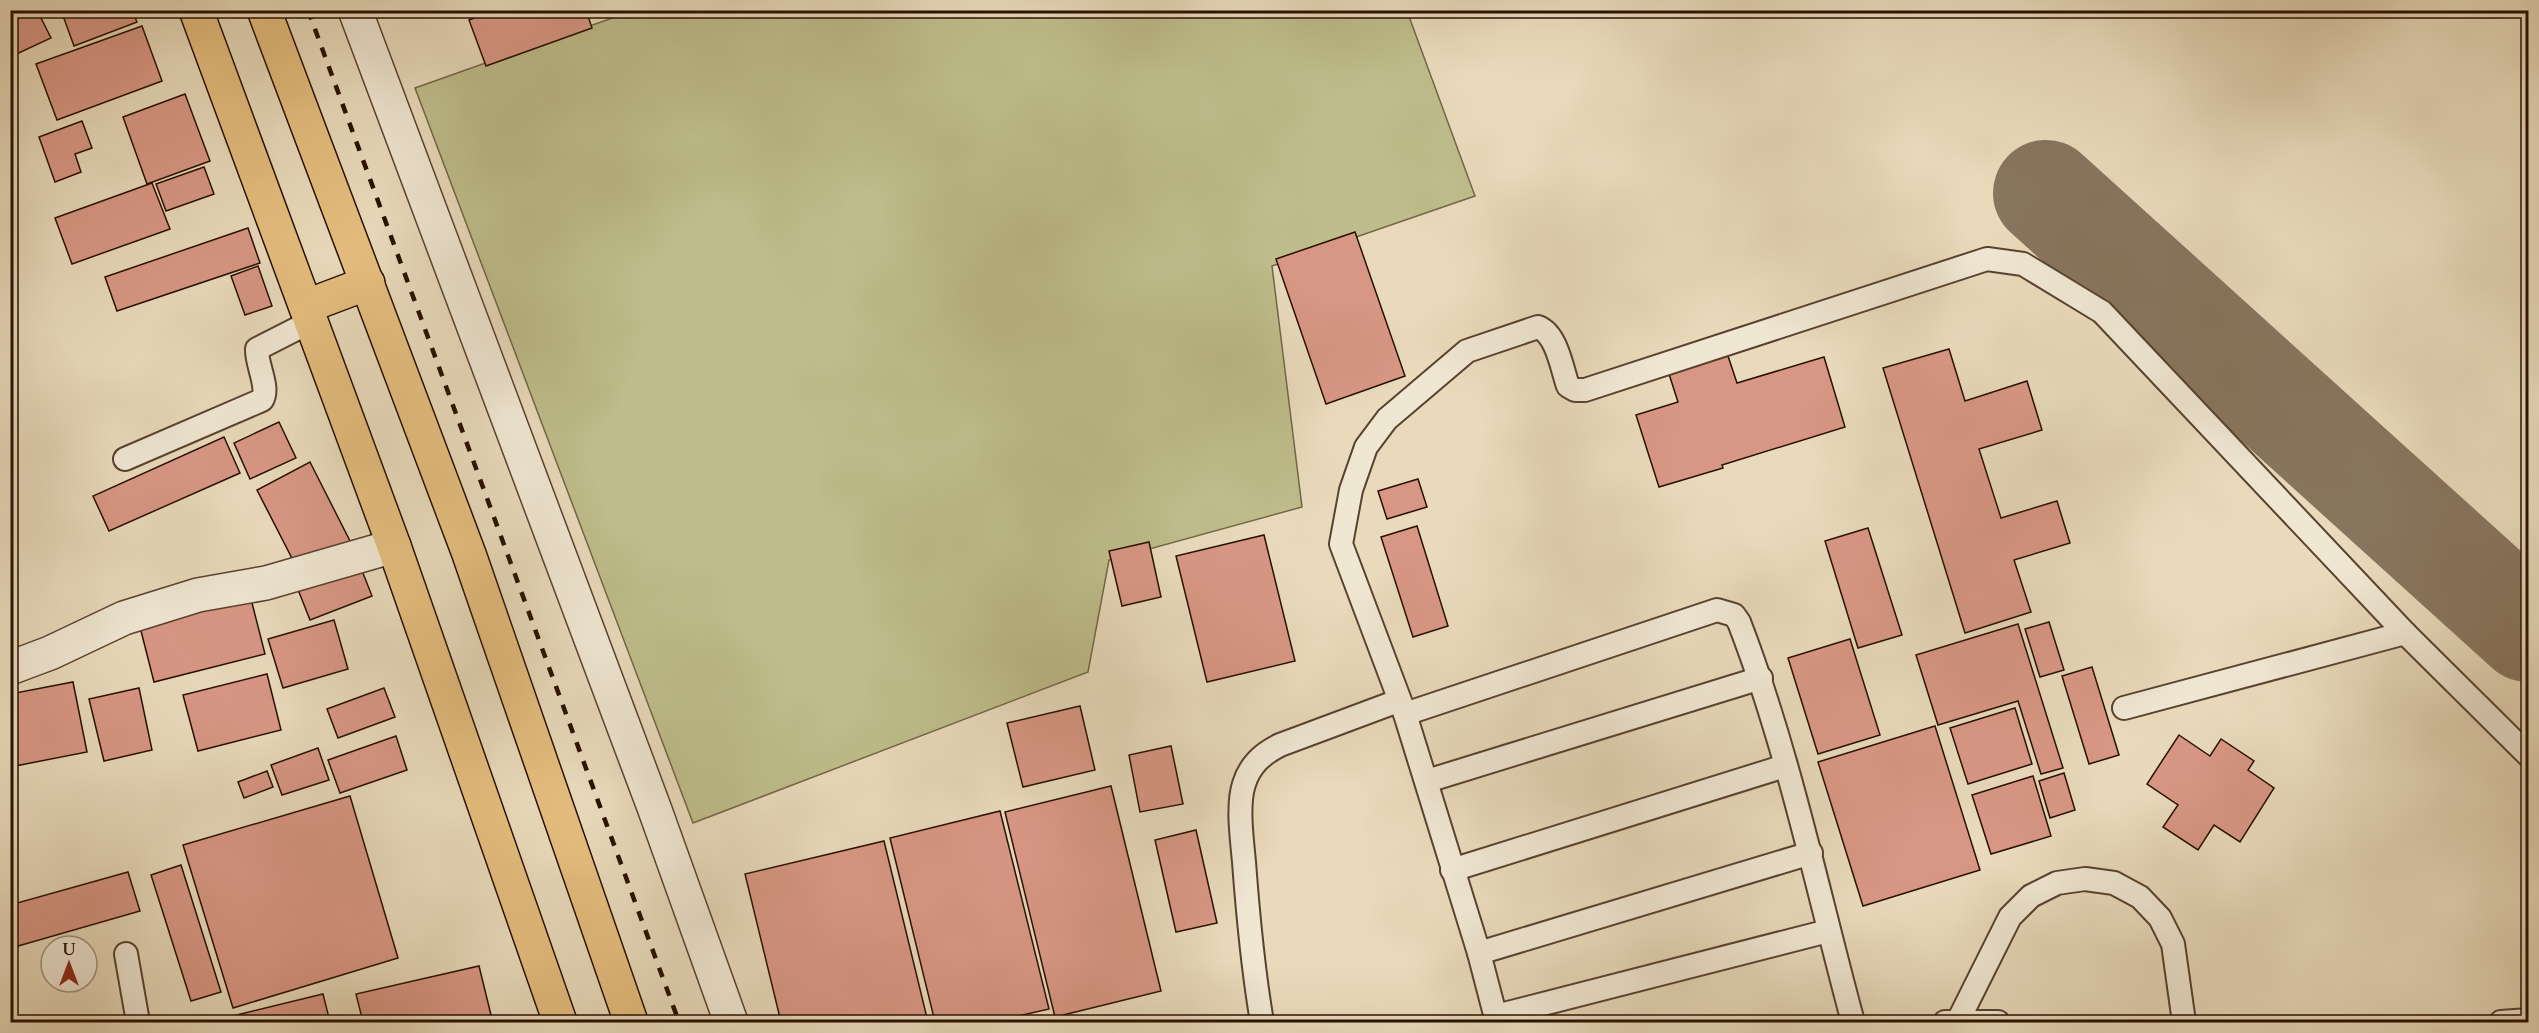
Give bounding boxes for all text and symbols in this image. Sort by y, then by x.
north arrow [39,934,99,994]
text: U [62,939,76,961]

